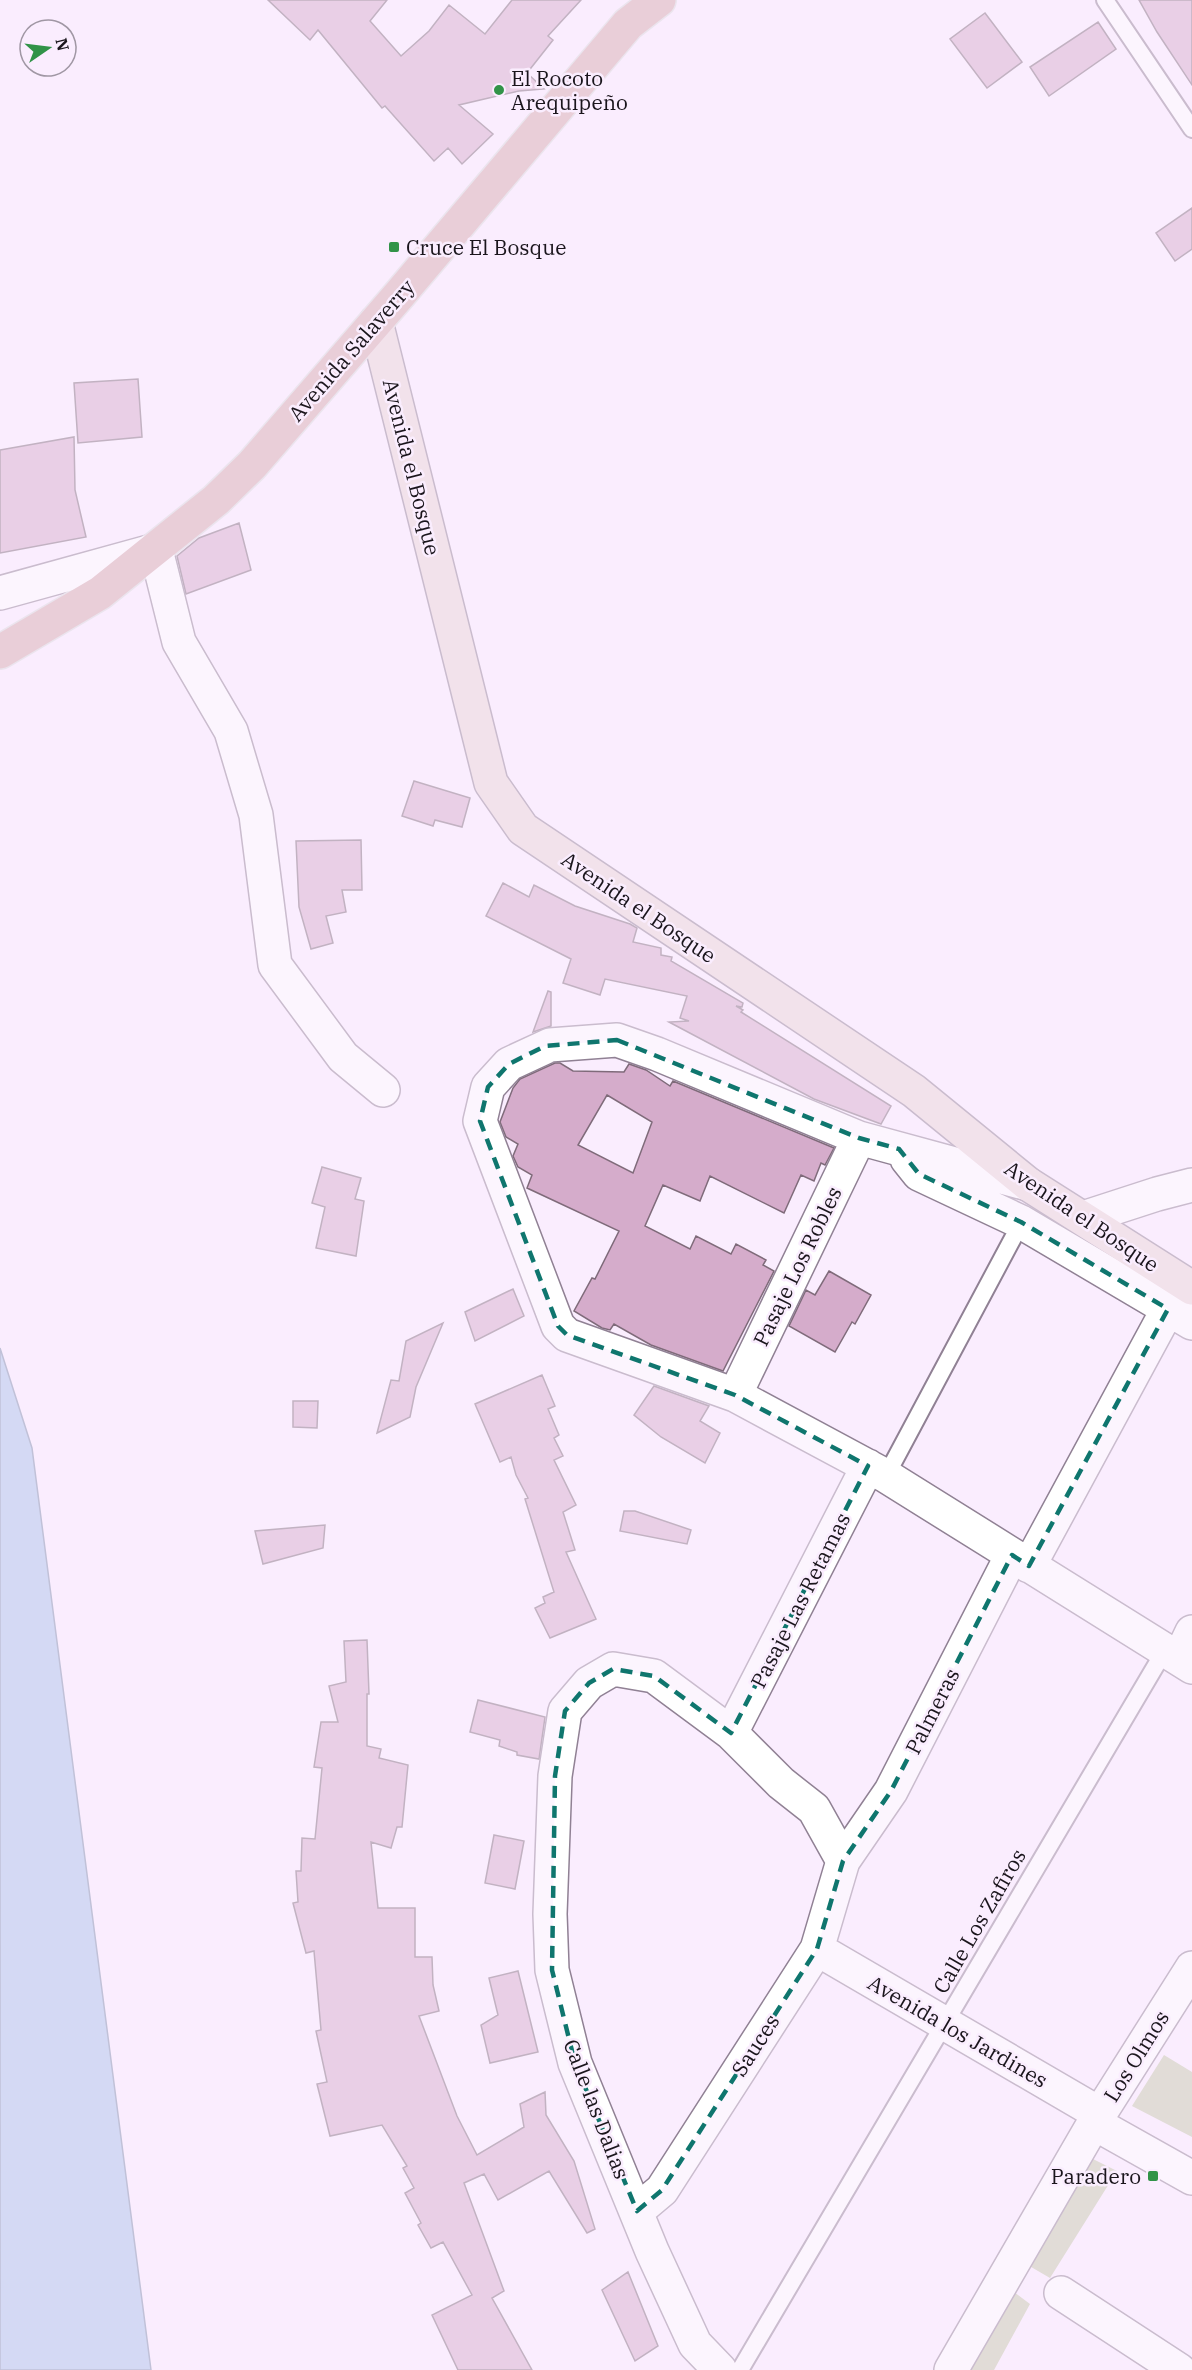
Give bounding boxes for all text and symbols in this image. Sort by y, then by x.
north arrow [18,18,78,78]
text: N [51,36,74,53]
place label: El Rocoto Arequipeño [511,64,628,116]
marker: El Rocoto Arequipeño [492,83,506,97]
place label: Cruce El Bosque [406,233,566,261]
marker: Cruce El Bosque [387,240,401,254]
street label: Avenida Salaverry [282,273,421,427]
street label: Avenida el Bosque [377,376,447,558]
street label: Avenida el Bosque [556,845,722,969]
street label: Avenida el Bosque [999,1154,1165,1278]
street label: Pasaje Los Robles [746,1182,848,1350]
street label: Pasaje Las Retamas [744,1508,856,1692]
street label: Palmeras [898,1663,966,1759]
street label: Calle Los Zafiros [926,1844,1032,1998]
street label: Avenida los Jardines [863,1968,1053,2094]
street label: Los Olmos [1097,2005,1175,2107]
street label: Sauces [725,2009,785,2081]
street label: Calle las Dalias [558,2035,636,2183]
place label: Paradero [1051,2162,1141,2190]
marker: Paradero [1146,2169,1160,2183]

